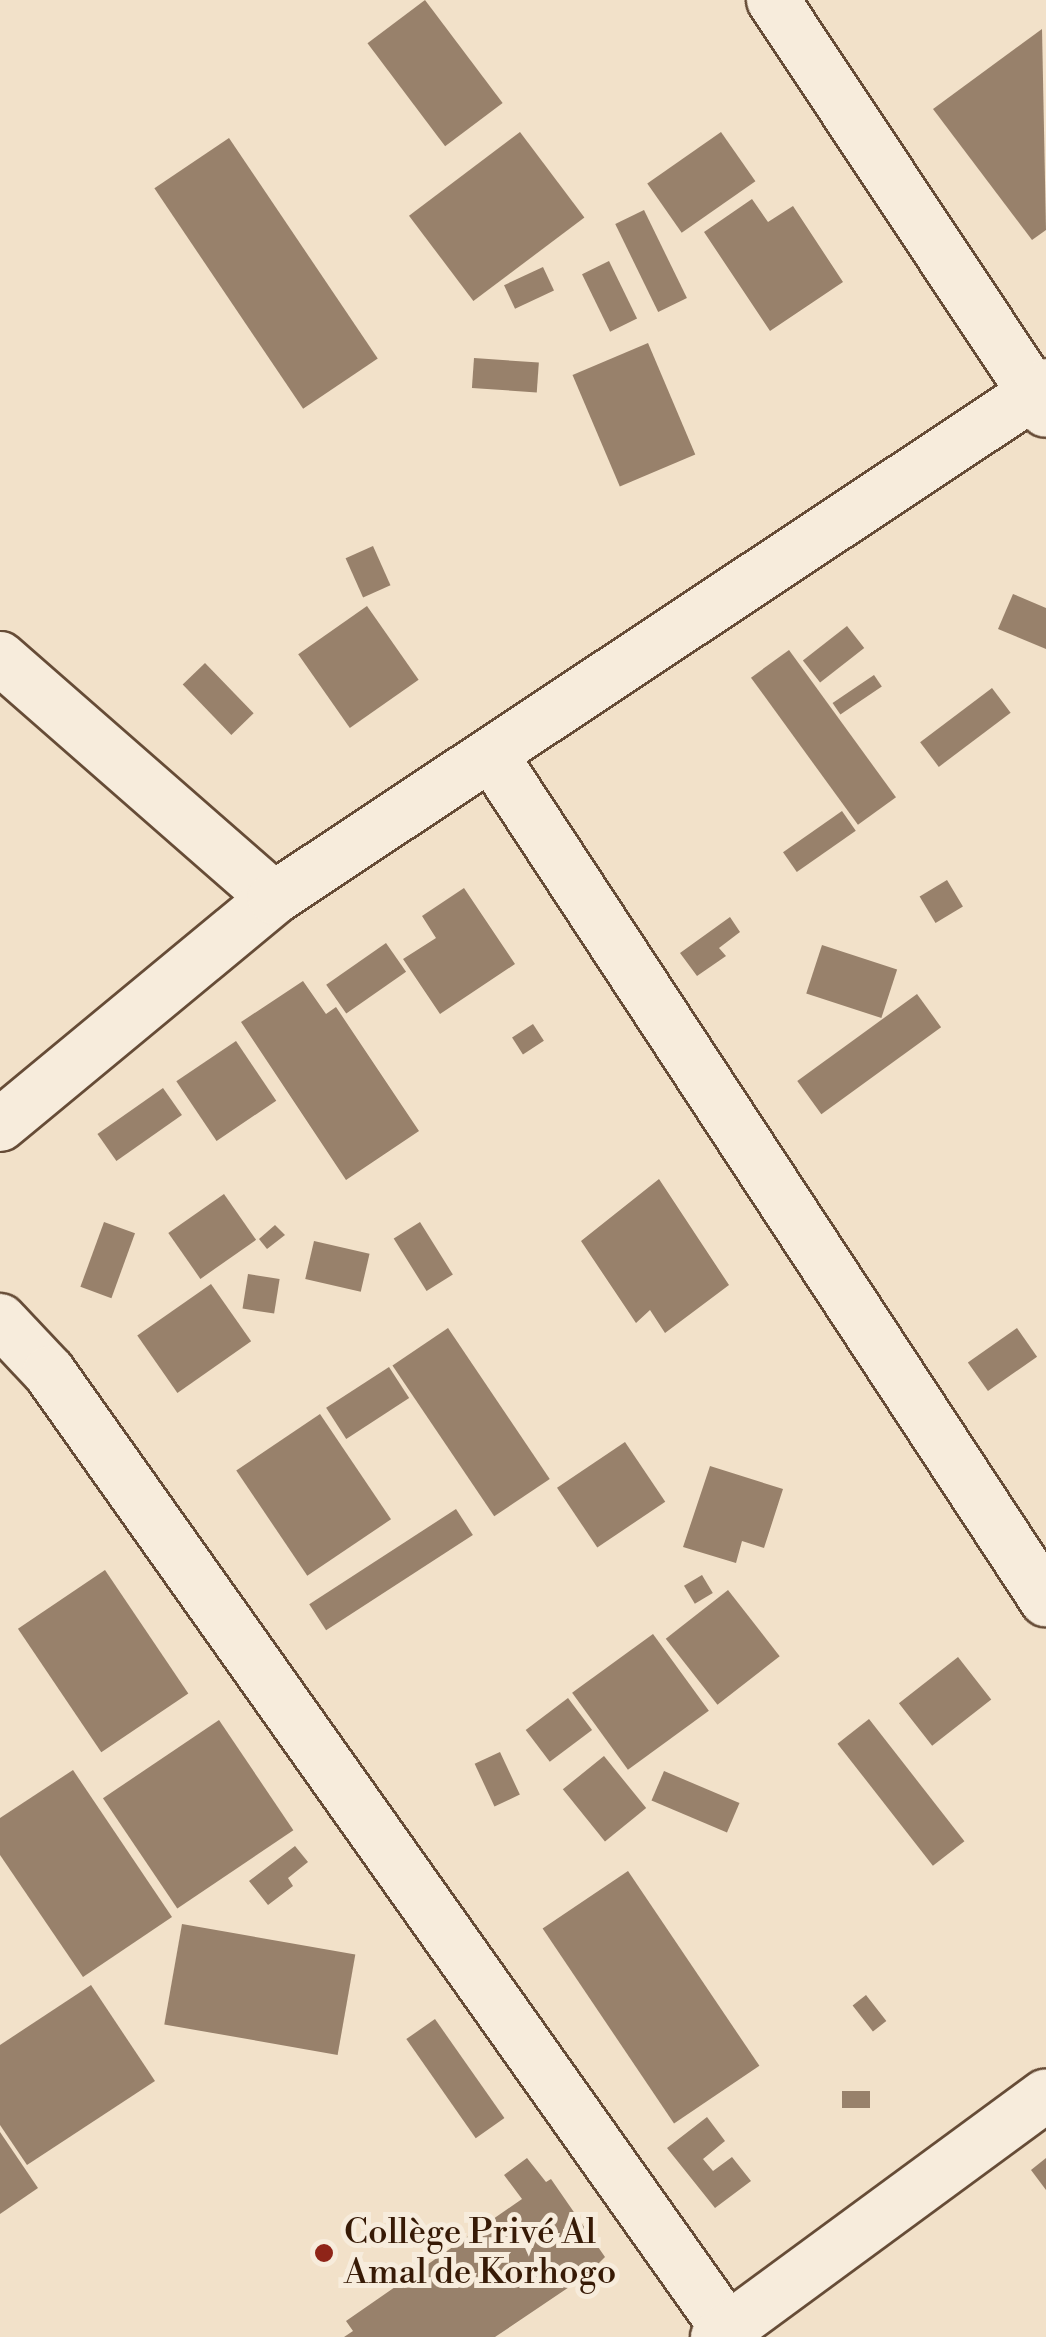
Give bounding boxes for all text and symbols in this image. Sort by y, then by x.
place label: Collège Privé Al Amal de Korhogo [344,2212,617,2294]
marker: Collège Privé Al Amal de Korhogo [313,2242,335,2264]

